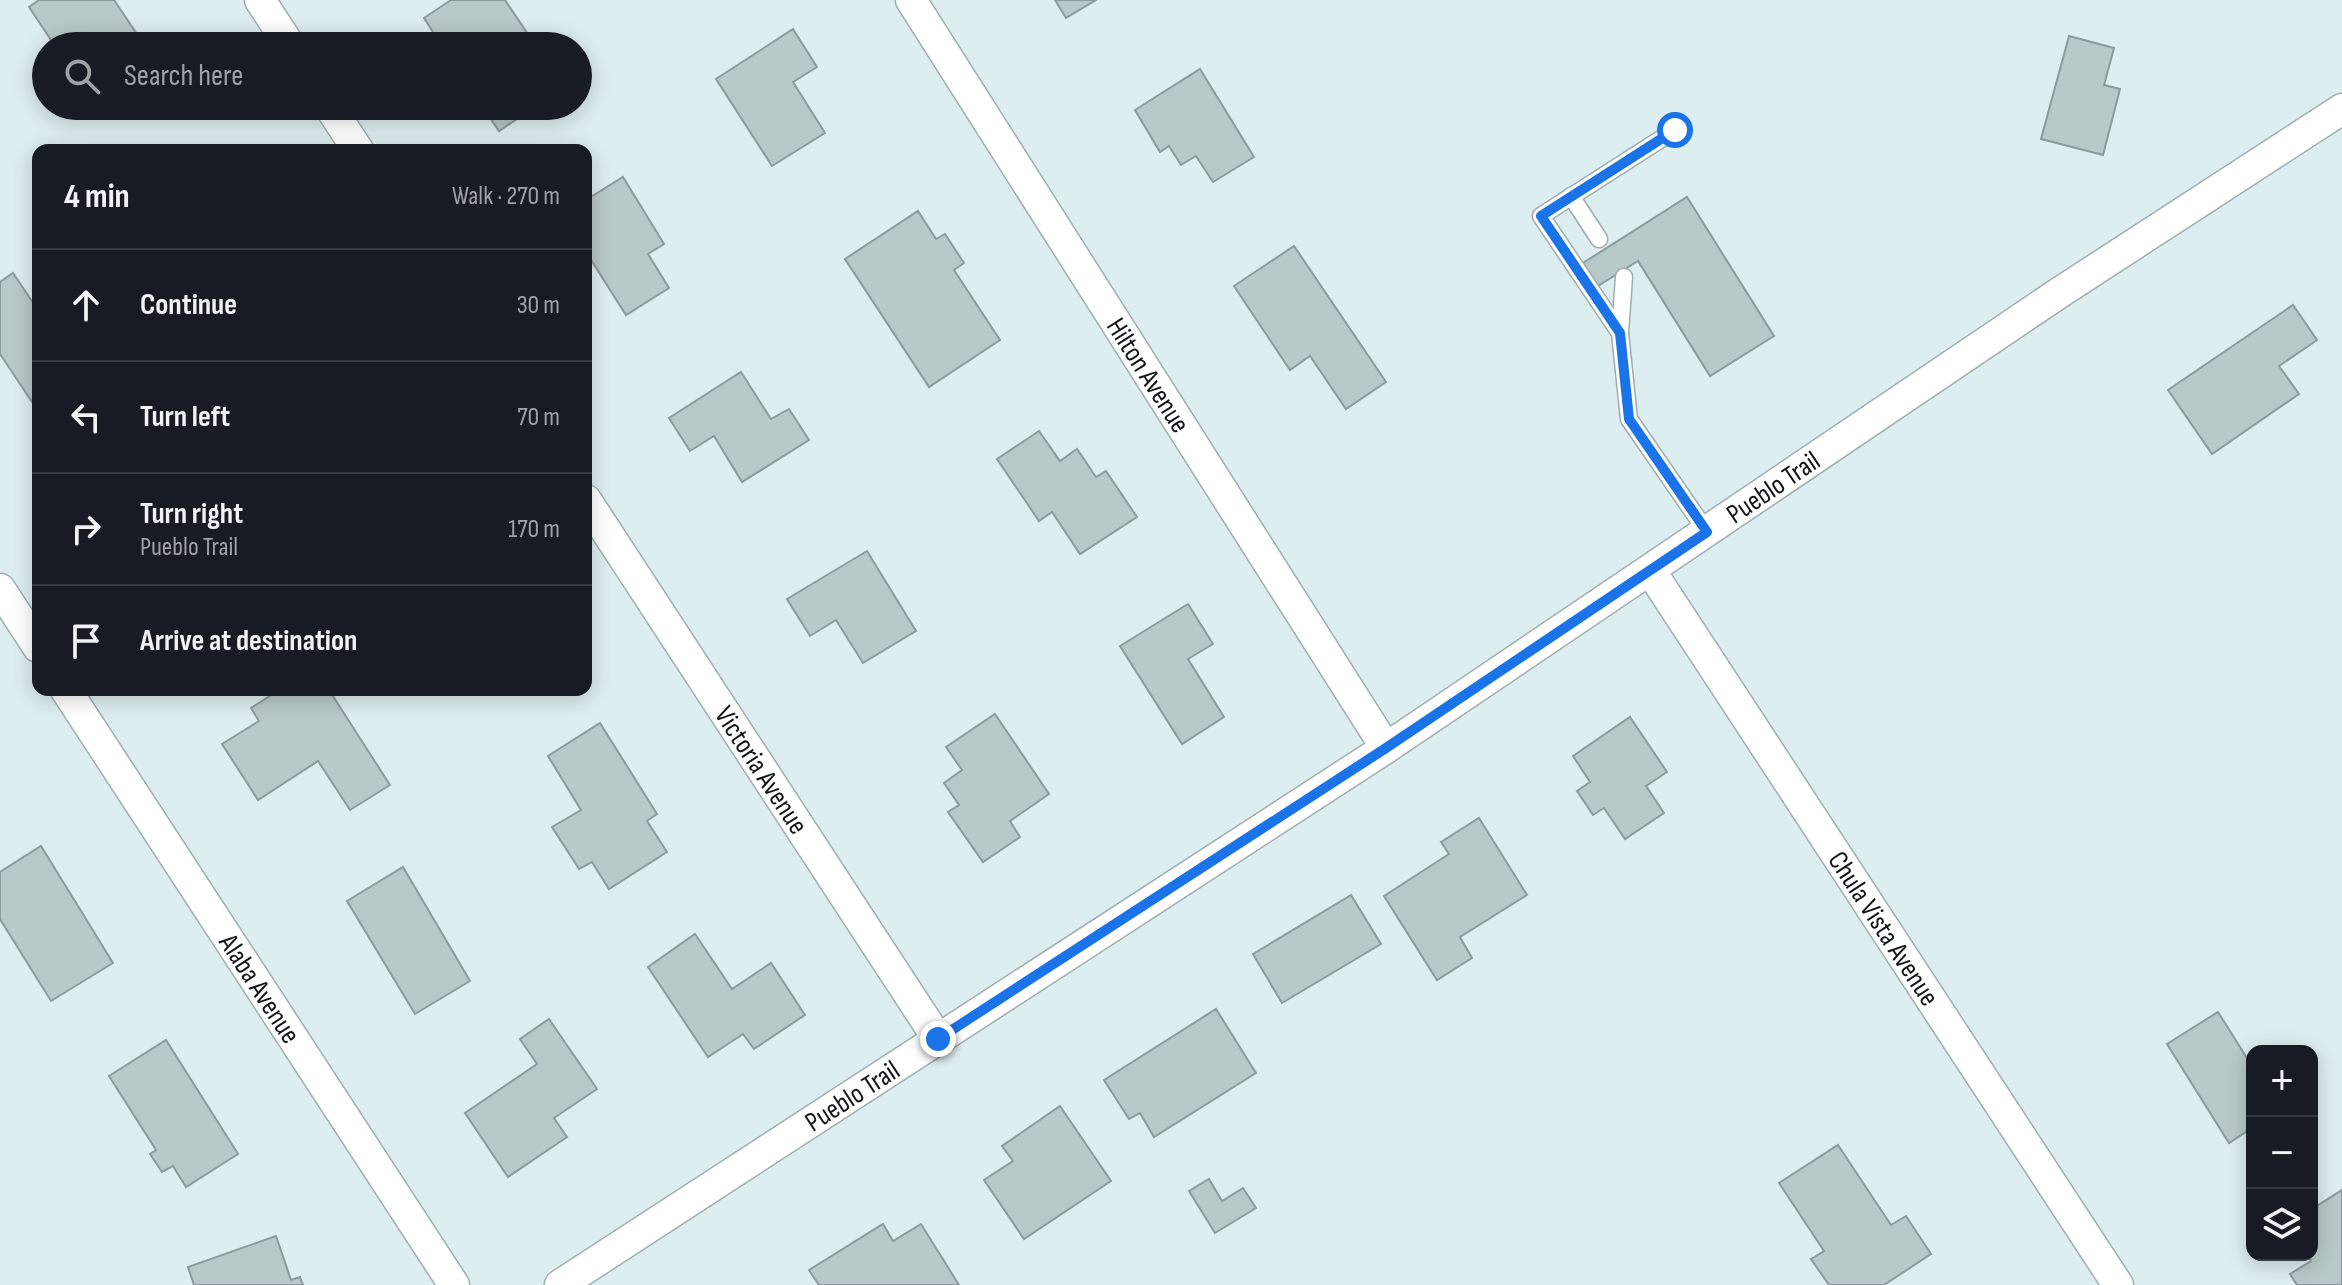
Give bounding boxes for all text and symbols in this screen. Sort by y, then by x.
search box [32,32,592,120]
icon: search [60,54,104,98]
text: Search here [124,58,243,94]
route start [1657,112,1693,148]
text: 4 min [64,176,130,217]
text: Walk · 270 m [452,181,560,212]
icon: ahead [64,283,108,327]
text: Continue [140,287,237,323]
text: 30 m [517,290,560,321]
street label: Hilton Avenue [1099,312,1196,439]
icon: left [64,395,108,439]
text: Turn left [140,399,230,435]
text: 70 m [517,402,560,433]
street label: Pueblo Trail [1720,444,1827,531]
text: Turn right [140,496,243,532]
icon: right [64,507,108,551]
text: 170 m [508,514,560,545]
text: Pueblo Trail [140,532,238,563]
icon: arrive [64,619,108,663]
text: Arrive at destination [140,623,357,659]
street label: Victoria Avenue [707,700,814,840]
street label: Chula Vista Avenue [1821,846,1946,1012]
street label: Alaba Avenue [211,927,307,1050]
route end [920,1021,956,1057]
map controls [2246,1045,2318,1261]
button: + [2246,1045,2318,1117]
street label: Pueblo Trail [799,1054,906,1139]
button: − [2246,1117,2318,1189]
button: layers [2246,1189,2318,1261]

